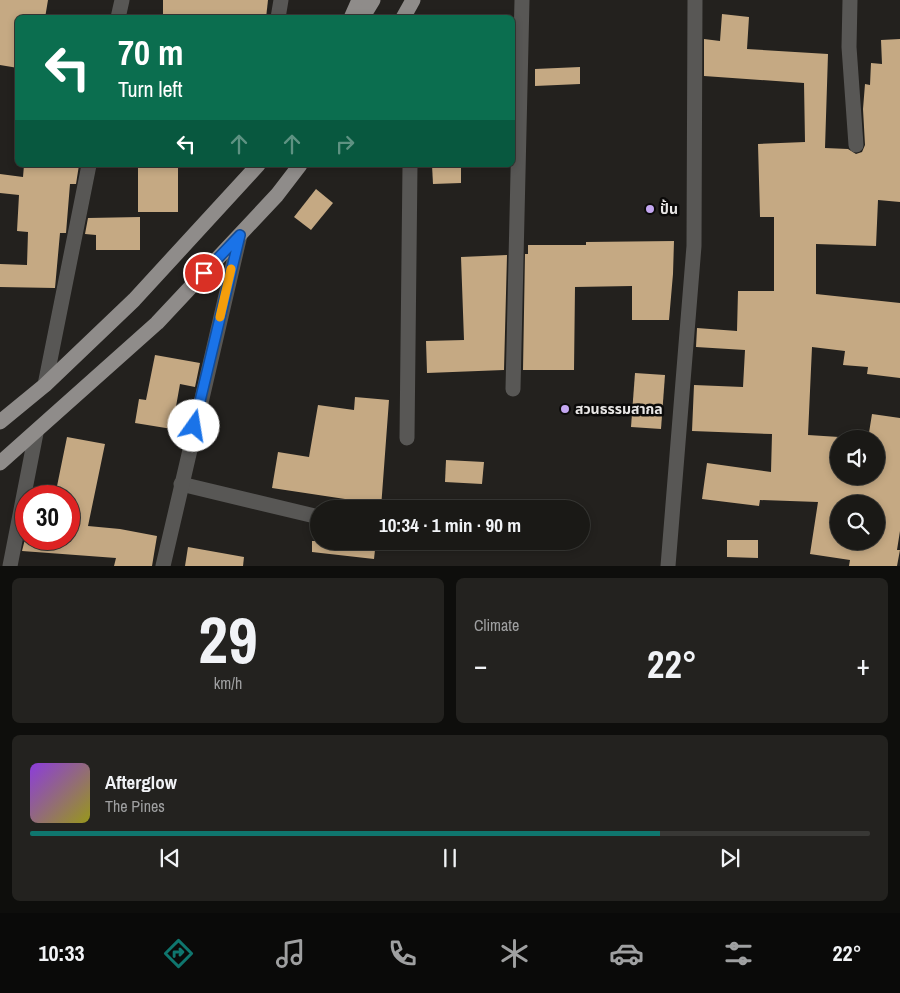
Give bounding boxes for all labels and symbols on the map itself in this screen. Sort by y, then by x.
place label: ปั้น [660,199,678,218]
marker: ปั้น [644,203,656,215]
pin [183,252,225,294]
position arrow [167,399,219,451]
place label: สวนธรรมสากล [575,400,663,418]
marker: สวนธรรมสากล [559,403,571,415]
speed limit sign: 30 [15,485,80,550]

